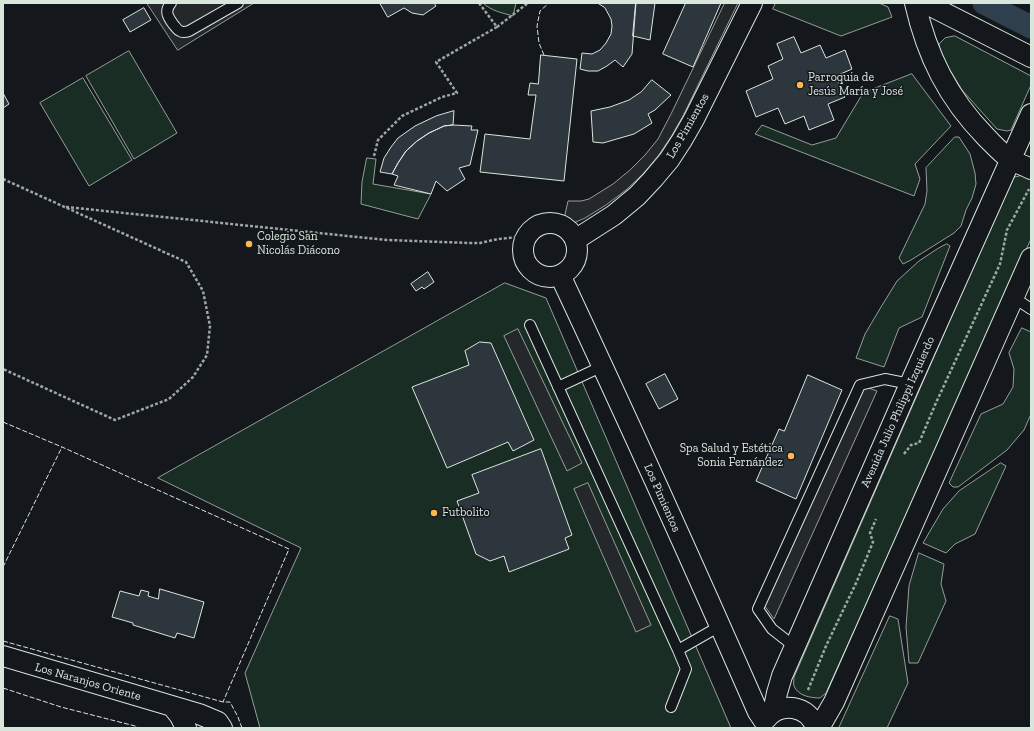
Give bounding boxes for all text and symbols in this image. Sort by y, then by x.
place label: Parroquia de Jesús María y José [808,71,903,99]
marker: Parroquia de Jesús María y José [795,80,805,90]
street label: Los Pimientos [664,91,712,161]
place label: Colegio San Nicolás Diácono [257,230,340,258]
marker: Colegio San Nicolás Diácono [244,239,254,249]
street label: Avenida Julio Philippi Izquierdo [858,334,938,490]
place label: Spa Salud y Estética Sonia Fernández [680,442,783,470]
marker: Spa Salud y Estética Sonia Fernández [786,451,796,461]
street label: Los Pimientos [641,462,683,534]
place label: Futbolito [442,506,490,520]
marker: Futbolito [429,508,439,518]
street label: Los Naranjos Oriente [33,660,143,704]

